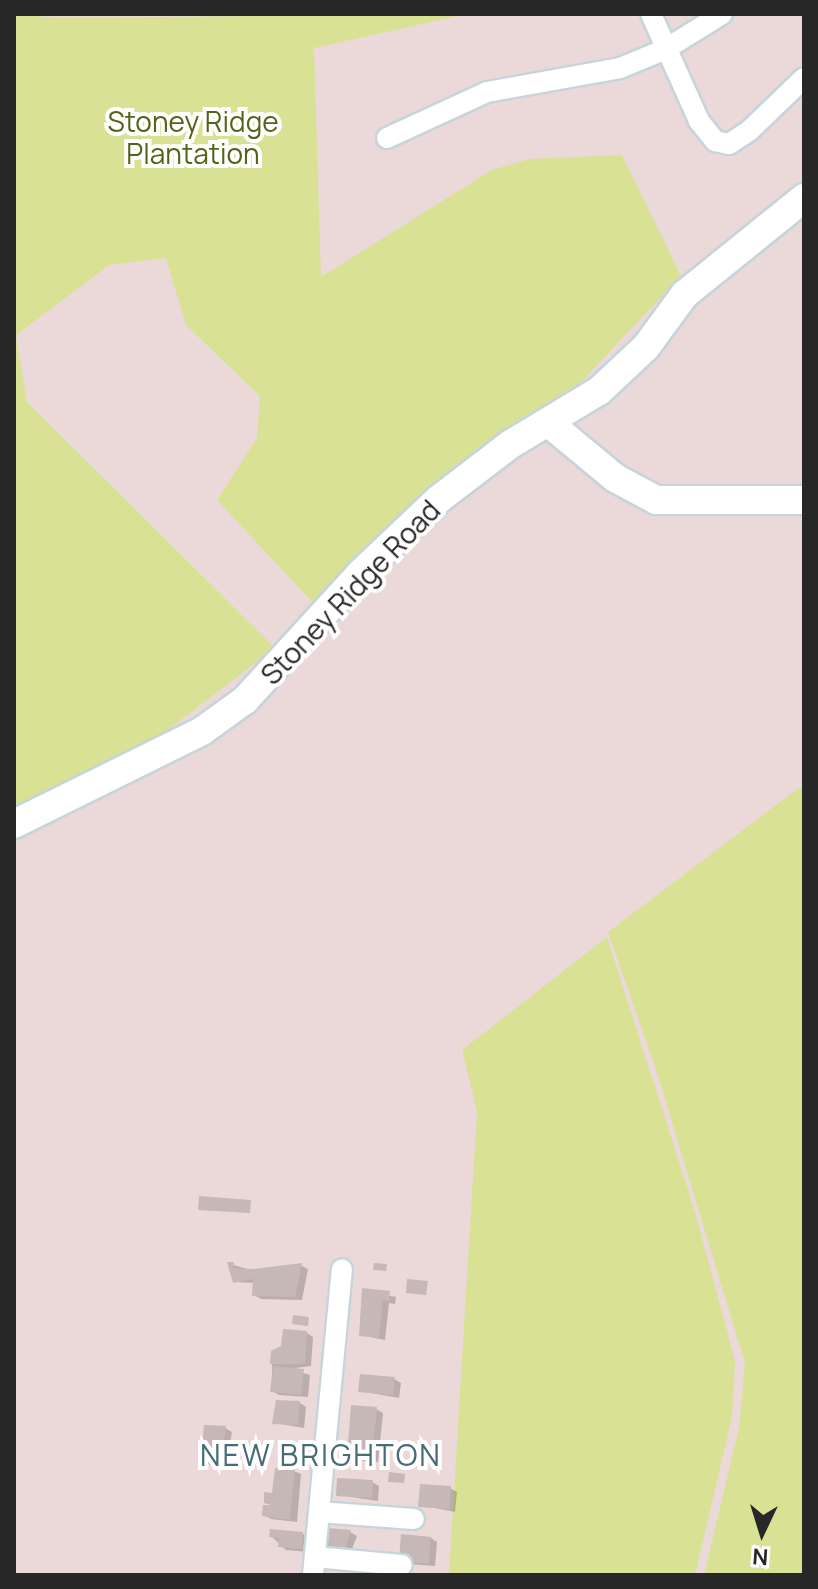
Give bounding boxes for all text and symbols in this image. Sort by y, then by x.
park label: Stoney Ridge Plantation [107,104,279,170]
street label: Stoney Ridge Road [253,493,447,691]
district label: NEW BRIGHTON [200,1437,442,1473]
north arrow [722,1493,802,1573]
text: N [751,1541,769,1572]

